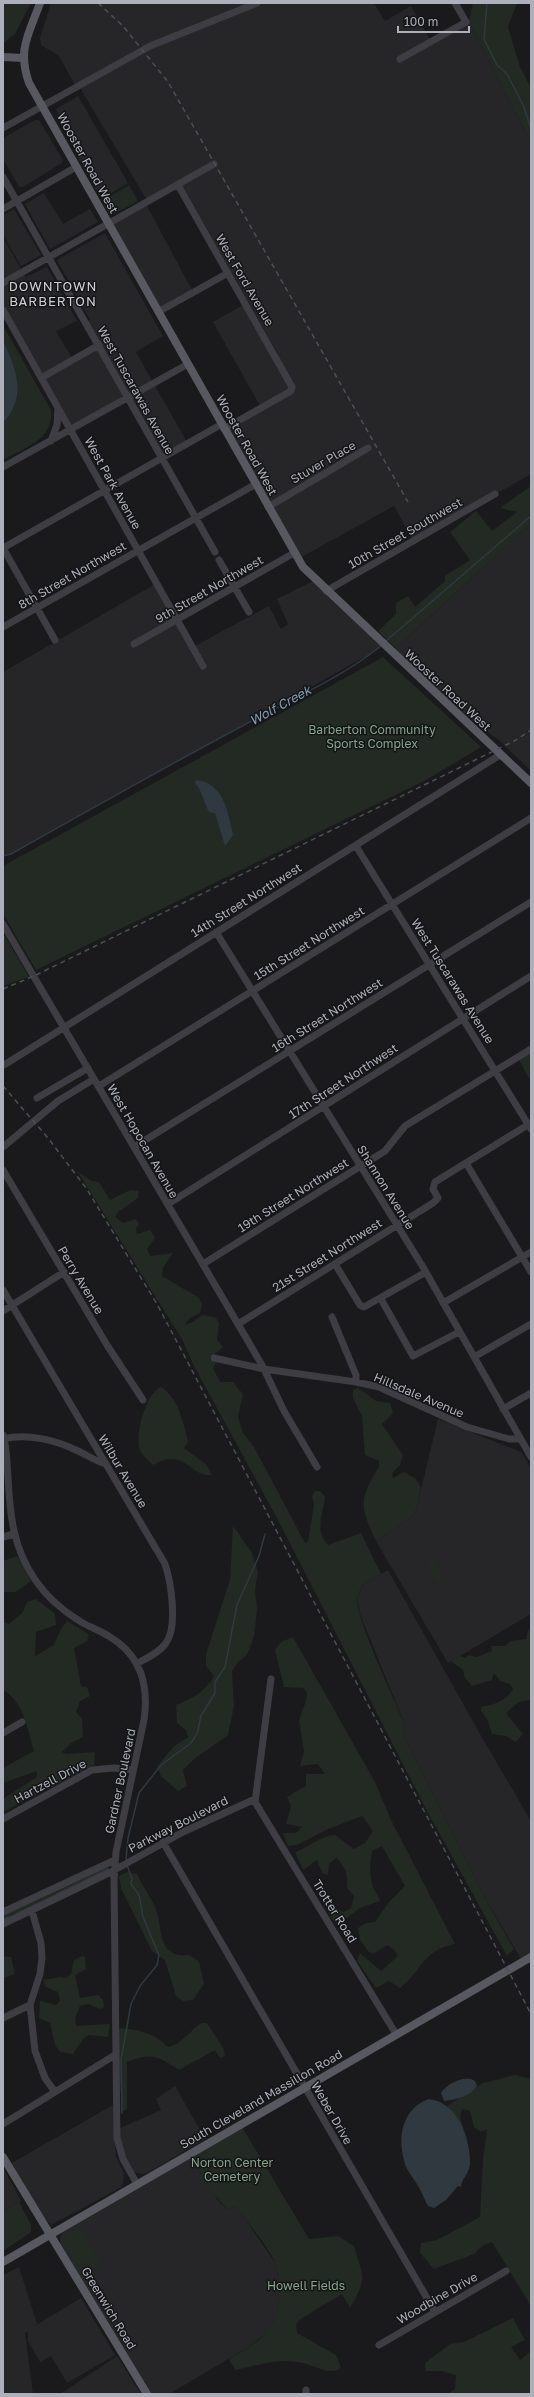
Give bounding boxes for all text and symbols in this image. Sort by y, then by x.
scale bar [398,8,469,34]
text: 100 m [404,14,438,29]
street label: Wooster Road West [54,110,122,216]
street label: West Ford Avenue [213,231,277,329]
district label: DOWNTOWN BARBERTON [9,278,97,309]
street label: West Tuscarawas Avenue [94,323,178,457]
street label: Wooster Road West [213,392,281,498]
street label: West Park Avenue [81,434,145,532]
street label: Stuver Place [288,437,358,487]
street label: 10th Street Southwest [345,494,465,572]
street label: 8th Street Northwest [15,538,129,612]
street label: 9th Street Northwest [152,552,266,626]
street label: Wooster Road West [402,646,495,734]
water label: Wolf Creek [246,681,315,728]
park label: Barberton Community Sports Complex [308,722,436,751]
street label: 14th Street Northwest [188,860,304,940]
street label: 15th Street Northwest [251,903,367,983]
street label: West Tuscarawas Avenue [408,916,498,1046]
street label: 16th Street Northwest [269,975,385,1055]
street label: 17th Street Northwest [286,1040,400,1122]
street label: West Hopocan Avenue [104,1081,182,1201]
street label: Shannon Avenue [354,1142,418,1232]
street label: 19th Street Northwest [235,1155,351,1235]
street label: 21st Street Northwest [269,1215,385,1295]
street label: Perry Avenue [55,1243,107,1317]
street label: Hillsdale Avenue [372,1369,466,1421]
street label: Wilbur Avenue [95,1431,151,1511]
street label: Gardner Boulevard [102,1727,138,1835]
street label: Hartzell Drive [11,1756,89,1806]
street label: Parkway Boulevard [126,1792,230,1856]
street label: Trotter Road [310,1877,360,1945]
street label: South Cleveland Massillon Road [177,2046,345,2152]
street label: Weber Drive [308,2079,356,2147]
park label: Norton Center Cemetery [191,2155,274,2184]
street label: Greenwich Road [79,2264,139,2352]
street label: Woodbine Drive [394,2269,480,2327]
park label: Howell Fields [267,2278,345,2293]

